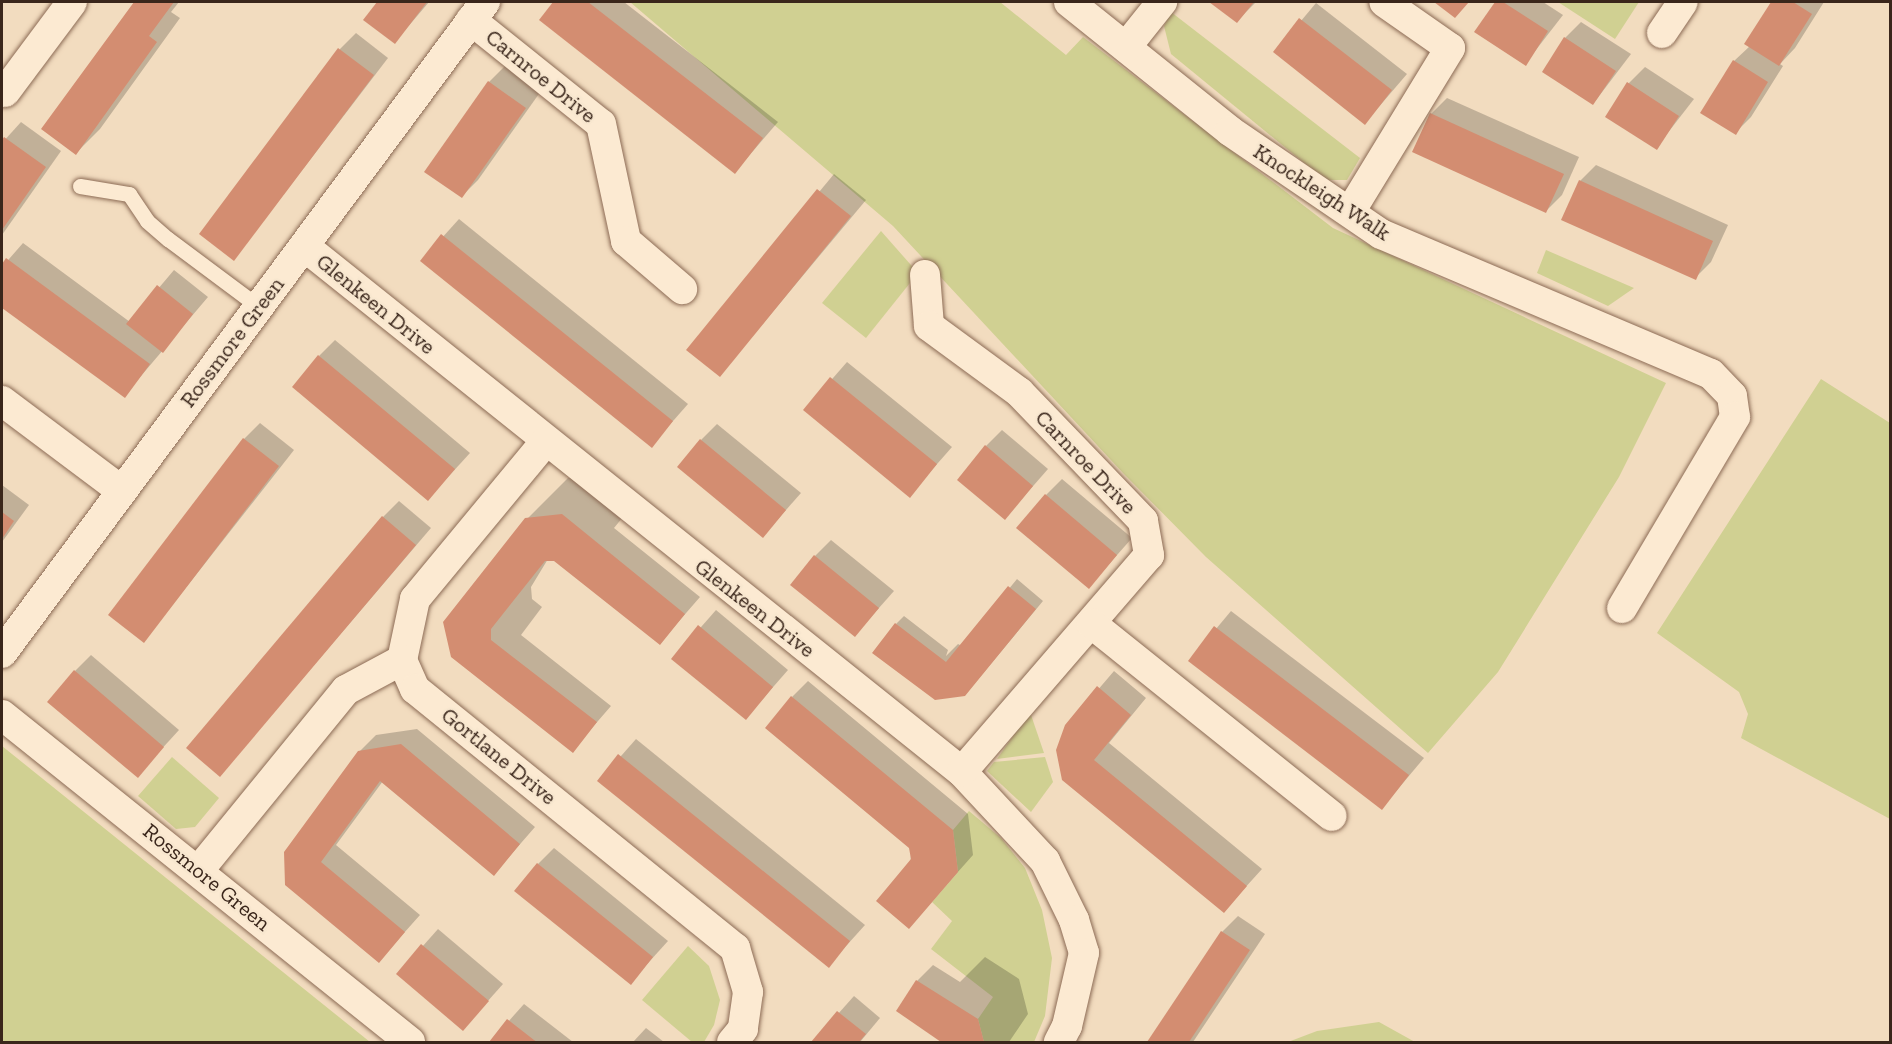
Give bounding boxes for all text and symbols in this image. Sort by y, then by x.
street label: Carnroe Drive [480,23,602,129]
street label: Knockleigh Walk [1248,138,1396,246]
street label: Glenkeen Drive [311,248,441,360]
street label: Rossmore Green [174,272,290,412]
street label: Carnroe Drive [1030,405,1142,519]
street label: Glenkeen Drive [690,553,820,663]
street label: Gortlane Drive [436,702,562,810]
street label: Rossmore Green [138,818,276,936]

